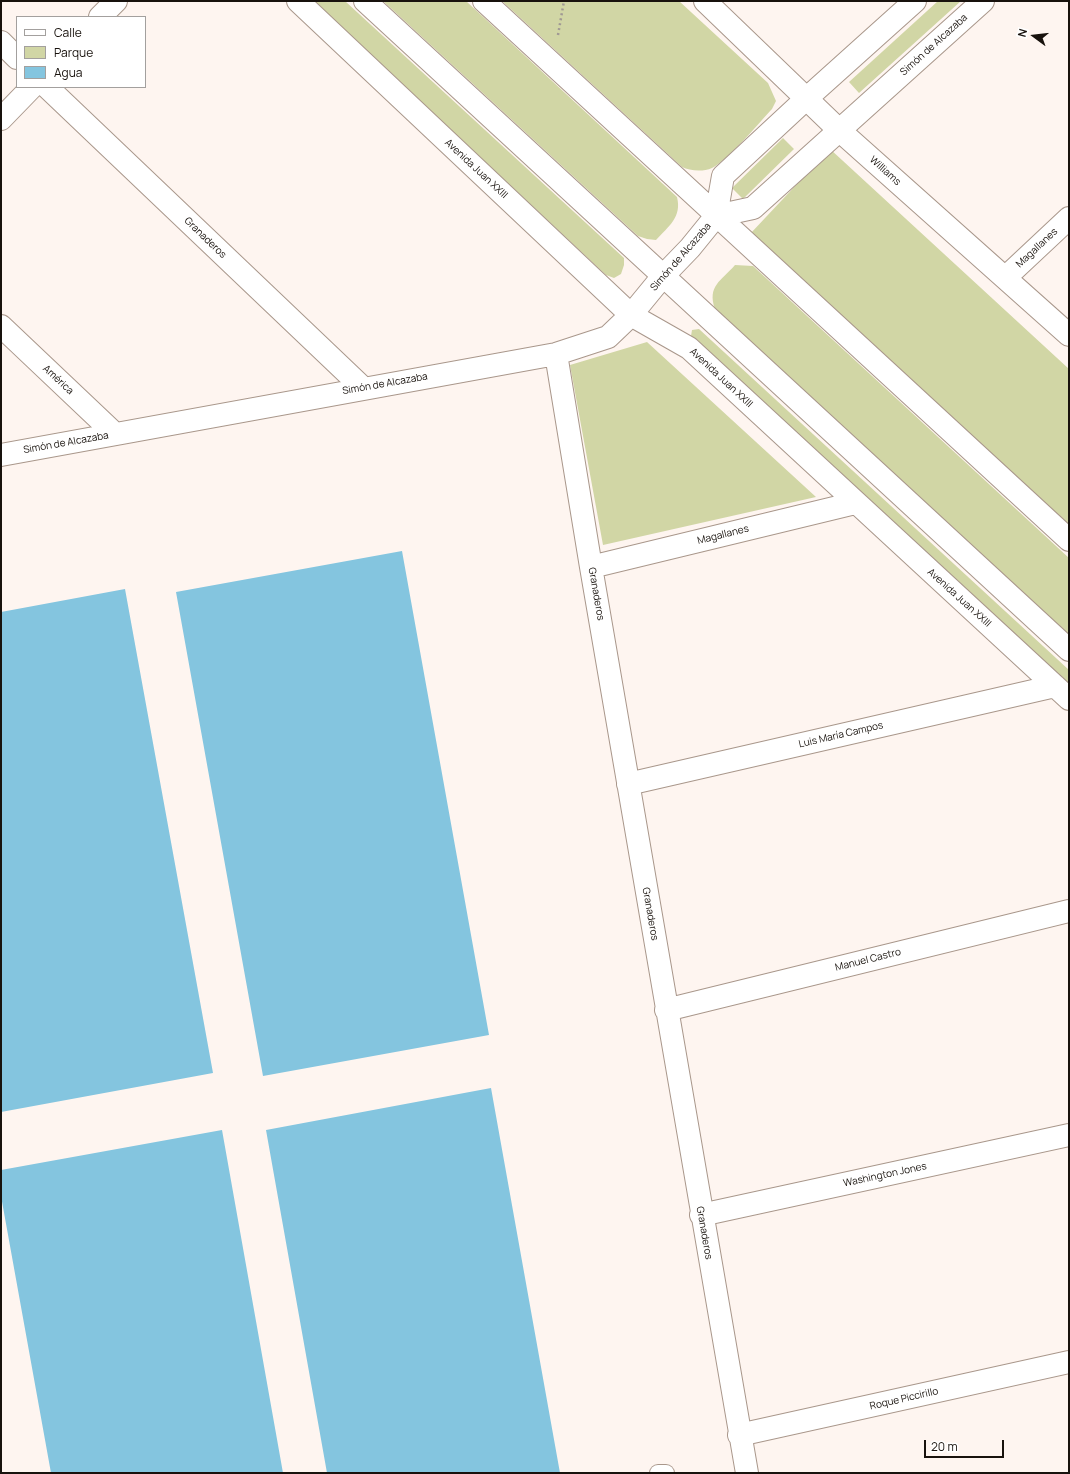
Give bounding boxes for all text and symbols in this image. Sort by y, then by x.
street label: Simón de Alcazaba [898,12,970,78]
legend [16,16,146,88]
north arrow [1014,16,1054,56]
text: Calle [54,24,82,41]
text: N [1014,27,1030,39]
text: Parque [54,44,93,61]
text: Agua [54,64,83,81]
street label: Avenida Juan XXIII [442,137,510,201]
street label: Williams [867,154,903,188]
street label: Granaderos [181,215,229,261]
street label: Simón de Alcazaba [648,220,714,294]
street label: Magallanes [1014,226,1060,270]
street label: Avenida Juan XXIII [687,346,755,410]
street label: América [40,363,76,397]
street label: Simón de Alcazaba [341,371,429,397]
street label: Simón de Alcazaba [22,430,110,456]
street label: Magallanes [696,523,750,547]
street label: Granaderos [585,566,607,622]
street label: Avenida Juan XXIII [925,566,993,630]
street label: Luis María Campos [798,719,884,751]
street label: Granaderos [639,886,661,942]
street label: Manuel Castro [834,946,902,974]
street label: Washington Jones [842,1160,928,1190]
street label: Granaderos [693,1205,715,1261]
street label: Roque Piccirillo [869,1385,939,1413]
scale bar [926,1432,1006,1458]
text: 20 m [931,1438,958,1455]

